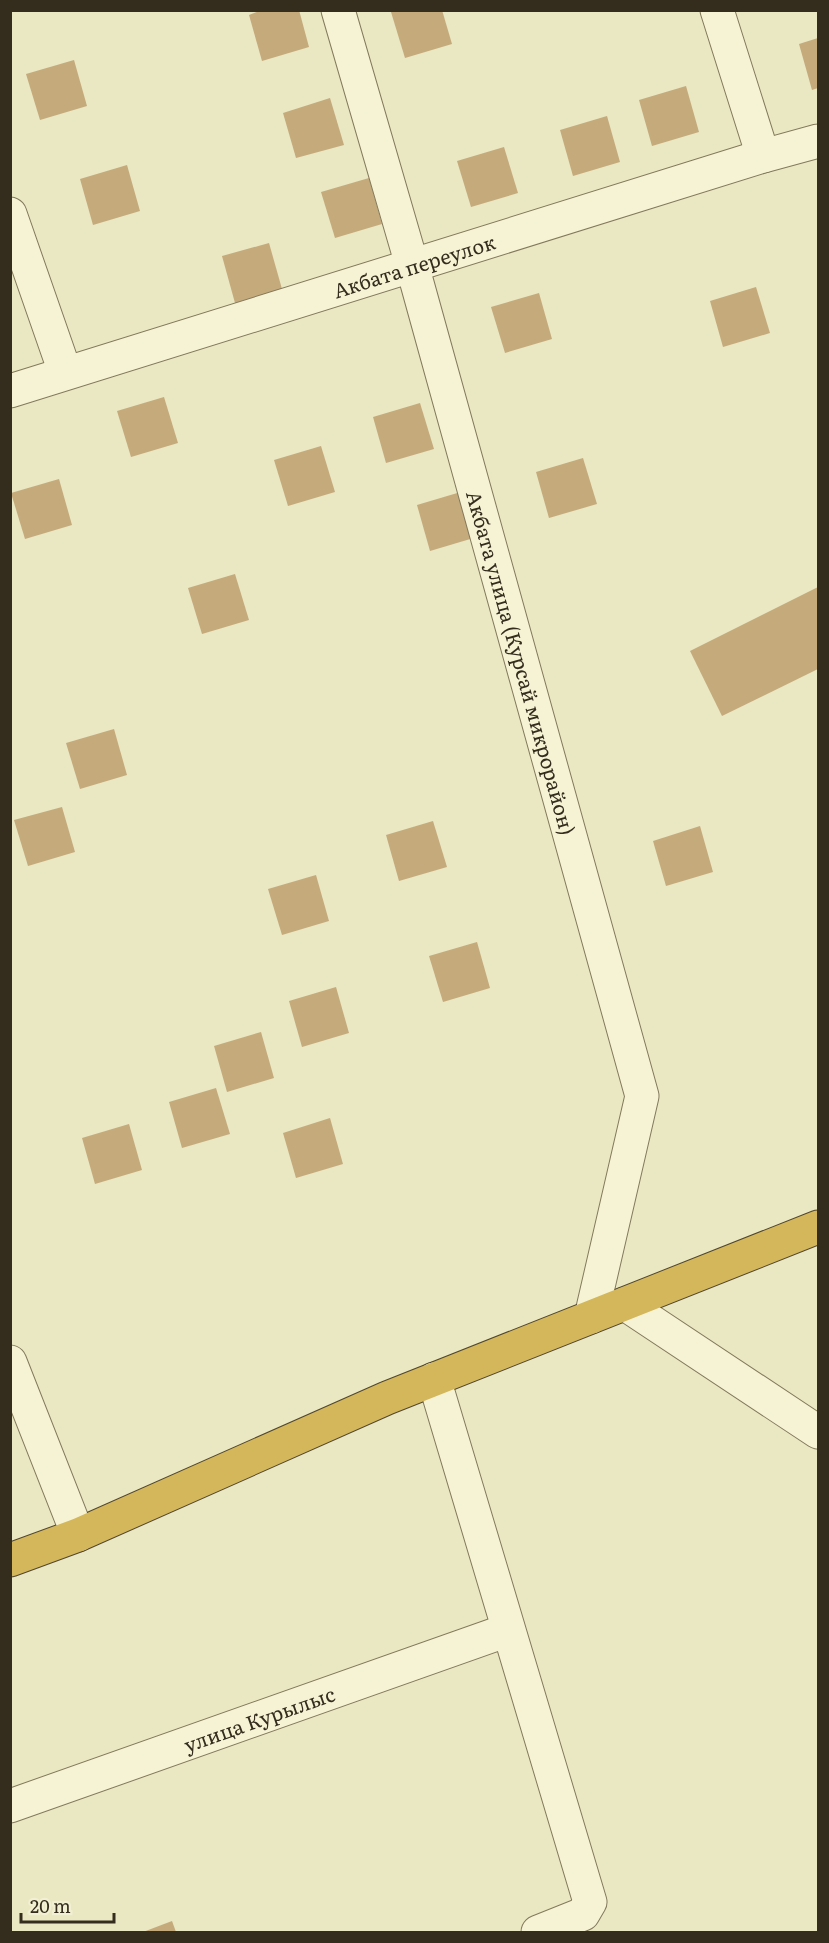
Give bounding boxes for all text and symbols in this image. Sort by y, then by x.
street label: Акбата переулок [329,226,499,304]
street label: Акбата улица (Курсай микрорайон) [460,487,584,838]
street label: улица Курылыс [179,1677,339,1759]
scale bar [21,1886,114,1924]
text: 20 m [30,1892,71,1919]

